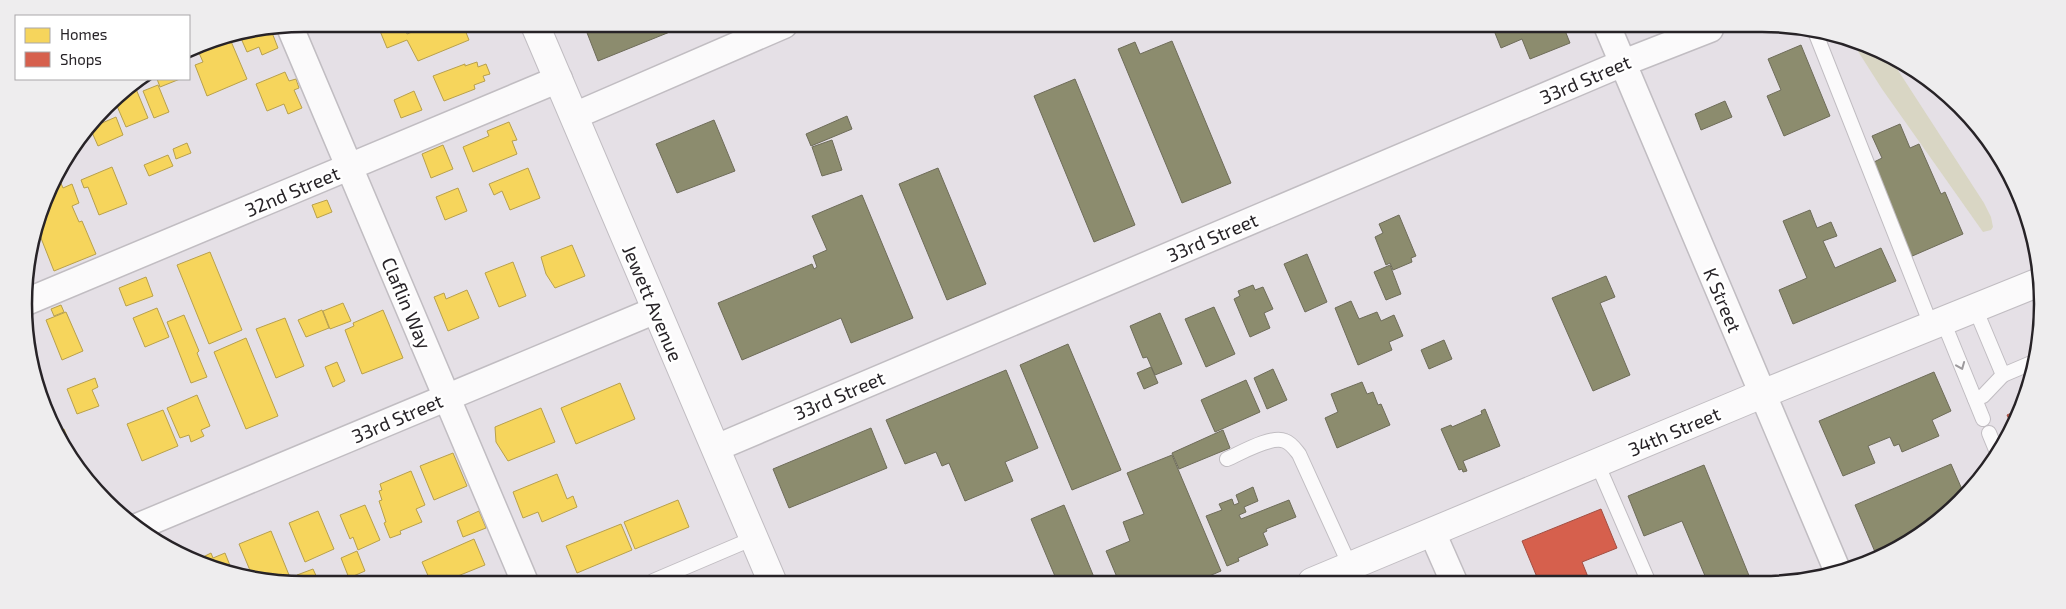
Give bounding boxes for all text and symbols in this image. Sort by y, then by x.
legend [15,15,190,80]
text: Homes [60,25,107,43]
text: Shops [60,50,102,68]
street label: 33rd Street [1536,50,1634,108]
street label: 32nd Street [241,161,343,221]
street label: 33rd Street [1163,208,1261,266]
street label: Jewett Avenue [618,241,688,365]
street label: Claflin Way [377,254,437,352]
street label: K Street [1699,264,1747,336]
one-way arrow [1955,361,1966,370]
street label: 33rd Street [790,366,888,424]
street label: 33rd Street [348,389,446,447]
street label: 34th Street [1625,401,1723,461]

